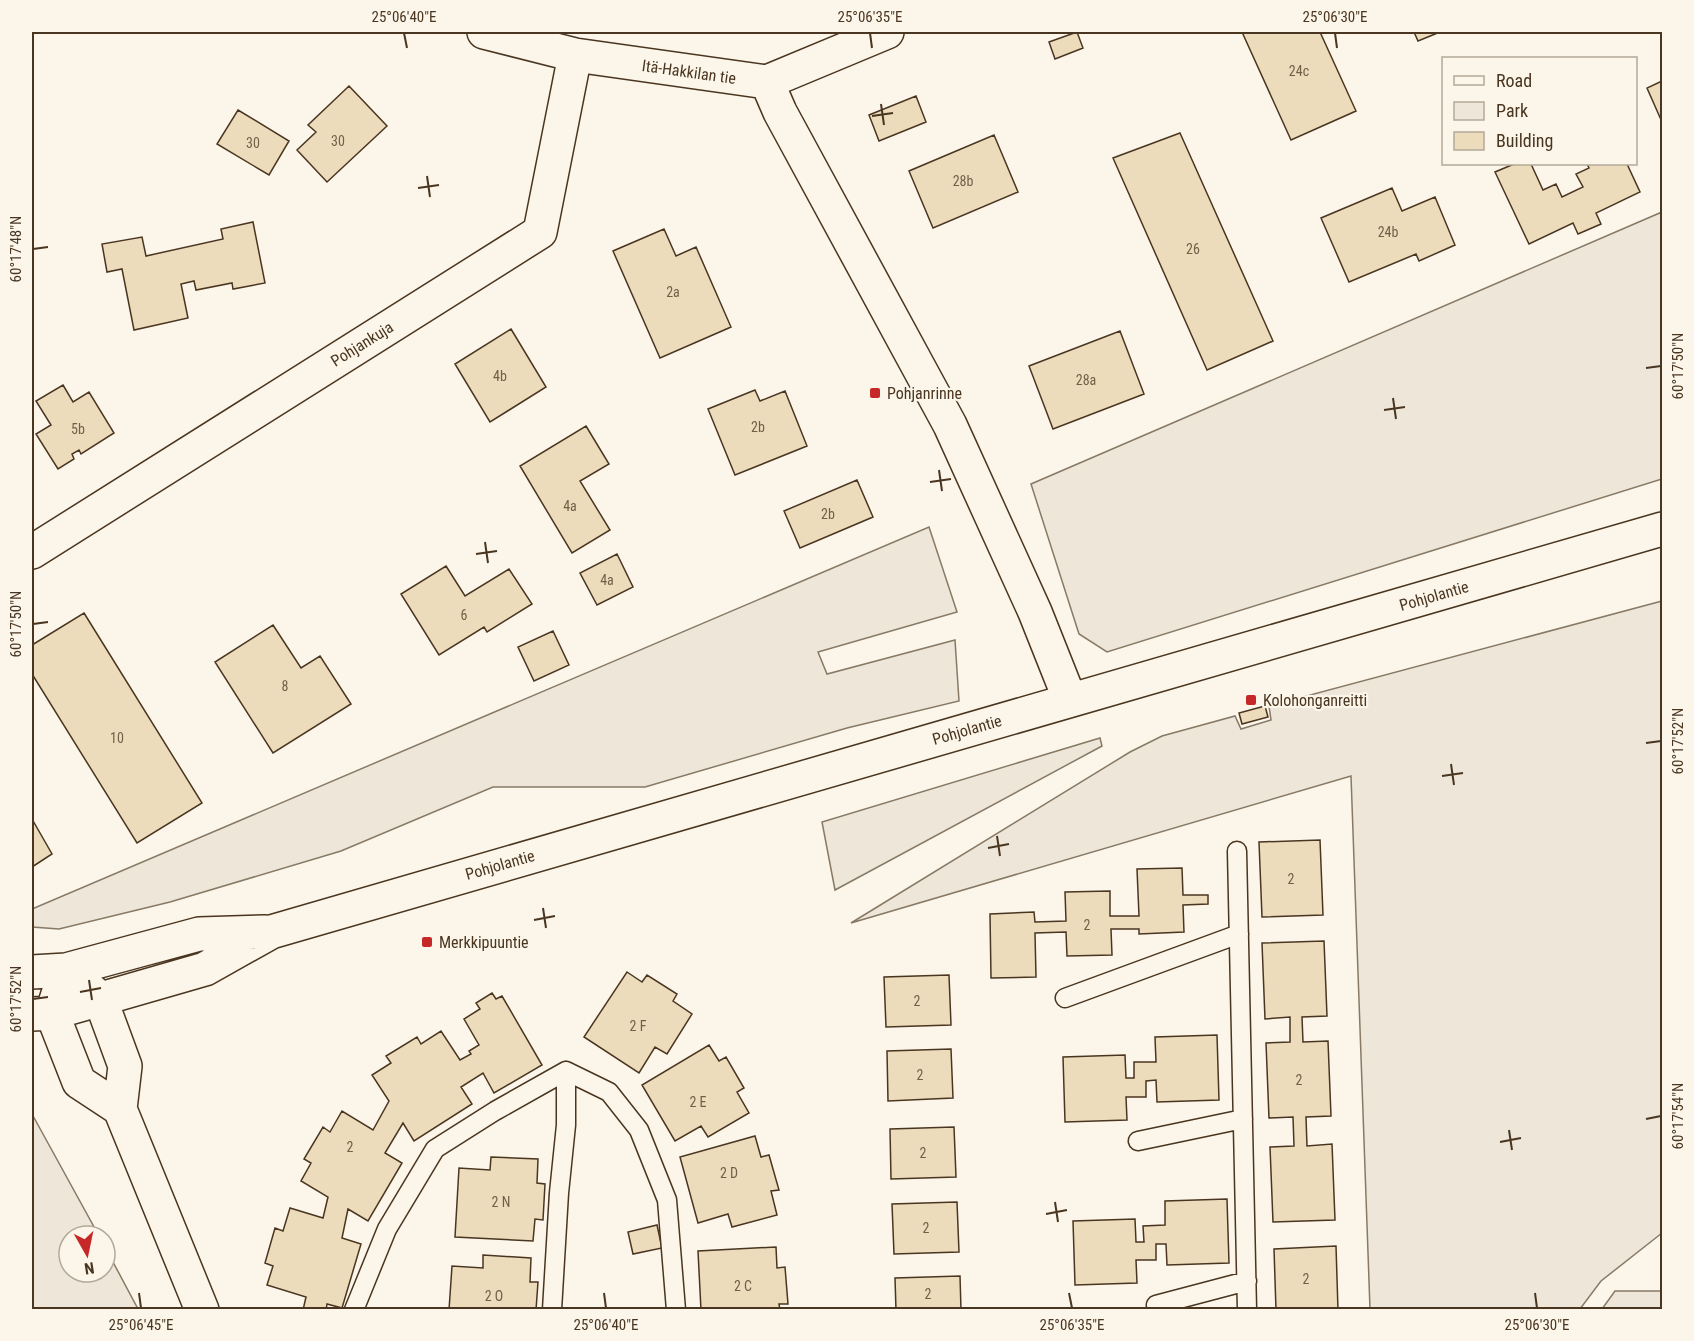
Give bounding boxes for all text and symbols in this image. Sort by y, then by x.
text: 25°06'40"E [372,8,436,26]
text: 25°06'35"E [838,8,902,26]
text: 25°06'30"E [1303,8,1367,26]
street label: Itä-Hakkilan tie [641,56,737,88]
legend [1442,57,1637,165]
house number: 24c [1289,63,1309,79]
text: Road [1496,70,1532,91]
text: Park [1496,100,1528,121]
text: Building [1496,130,1553,151]
house number: 30 [331,133,345,149]
house number: 30 [246,135,260,151]
house number: 28b [953,173,973,189]
text: 60°17'48"N [7,216,25,282]
house number: 24b [1378,224,1398,240]
house number: 26 [1186,241,1200,257]
house number: 2a [666,284,680,300]
street label: Pohjankuja [327,317,397,371]
text: 60°17'50"N [1669,333,1687,399]
house number: 4b [493,368,507,384]
house number: 28a [1076,372,1096,388]
place label: Pohjanrinne [887,384,962,403]
marker: Pohjanrinne [868,386,882,400]
house number: 2b [751,419,765,435]
house number: 5b [71,421,85,437]
house number: 4a [563,498,577,514]
house number: 2b [821,506,835,522]
house number: 4a [600,572,614,588]
street label: Pohjolantie [1397,577,1471,615]
text: 60°17'50"N [7,591,25,657]
house number: 6 [461,607,468,623]
house number: 8 [282,678,289,694]
place label: Kolohonganreitti [1263,691,1367,710]
marker: Kolohonganreitti [1244,693,1258,707]
text: 60°17'52"N [1669,708,1687,774]
street label: Pohjolantie [930,711,1004,749]
house number: 10 [110,730,124,746]
street label: Pohjolantie [463,846,537,884]
house number: 2 [1288,871,1295,887]
house number: 2 [1084,917,1091,933]
place label: Merkkipuuntie [439,933,529,952]
marker: Merkkipuuntie [420,935,434,949]
text: 60°17'52"N [7,966,25,1032]
house number: 2 [914,993,921,1009]
house number: 2 F [630,1018,647,1034]
house number: 2 [917,1067,924,1083]
house number: 2 [1296,1072,1303,1088]
text: 60°17'54"N [1669,1083,1687,1149]
house number: 2 E [689,1094,707,1110]
house number: 2 [347,1139,354,1155]
house number: 2 [920,1145,927,1161]
house number: 2 D [720,1165,738,1181]
house number: 2 N [492,1194,510,1210]
house number: 2 [923,1220,930,1236]
north arrow [57,1224,117,1284]
text: N [83,1258,96,1278]
house number: 2 [1303,1271,1310,1287]
house number: 2 C [734,1278,752,1294]
house number: 2 [925,1286,932,1302]
house number: 2 O [485,1288,503,1304]
text: 25°06'45"E [109,1316,173,1334]
text: 25°06'40"E [574,1316,638,1334]
text: 25°06'35"E [1040,1316,1104,1334]
text: 25°06'30"E [1505,1316,1569,1334]

